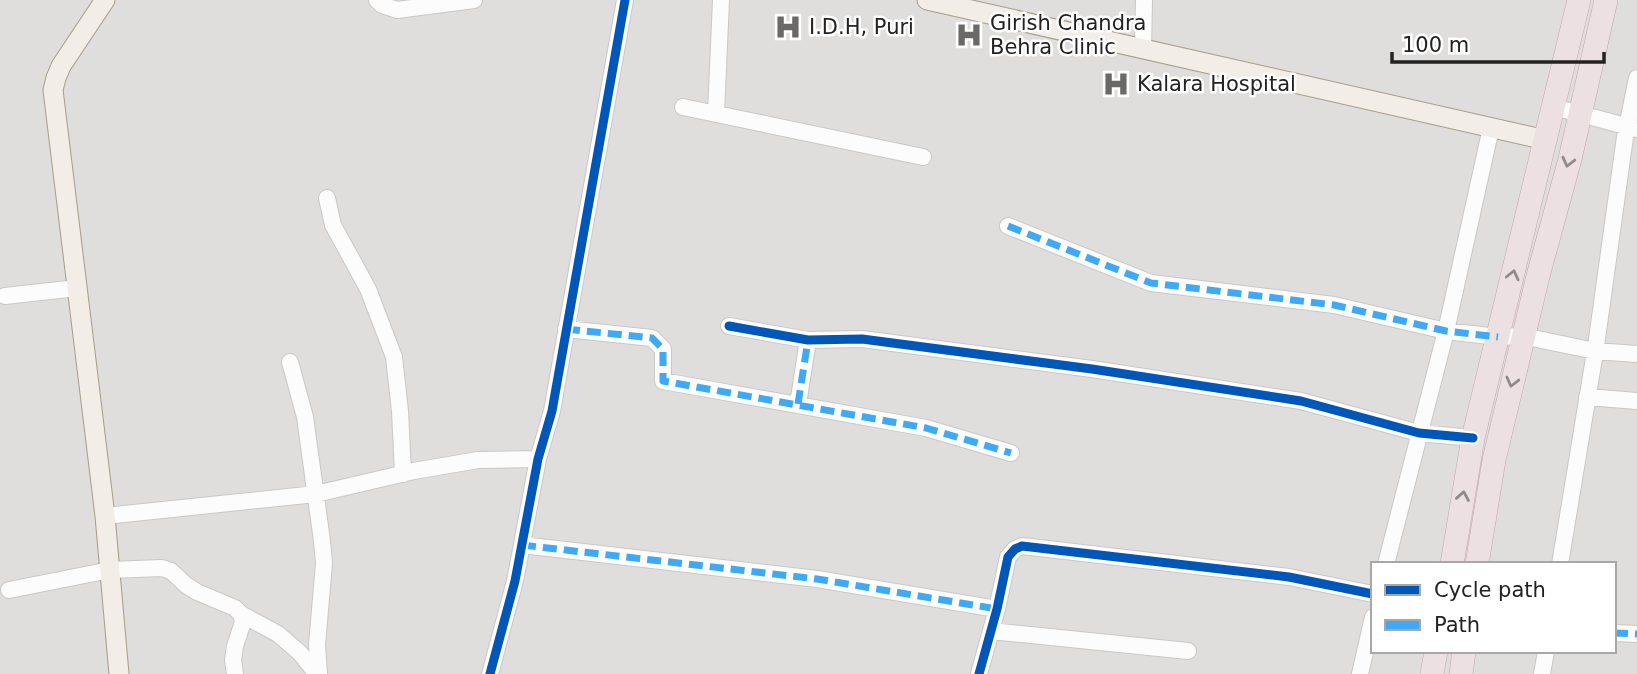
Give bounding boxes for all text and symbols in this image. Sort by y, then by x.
place label: Girish Chandra Behra Clinic [990,11,1147,59]
hospital icon: I.D.H, Puri [773,12,803,42]
place label: I.D.H, Puri [809,15,914,39]
hospital icon: Girish Chandra Behra Clinic [954,20,984,50]
scale bar [1392,21,1604,65]
text: 100 m [1402,33,1469,57]
hospital icon: Kalara Hospital [1101,69,1131,99]
place label: Kalara Hospital [1137,72,1296,96]
one-way arrow [1562,156,1577,168]
one-way arrow [1504,269,1519,281]
one-way arrow [1506,376,1520,388]
one-way arrow [1455,491,1470,502]
legend [1371,562,1616,653]
text: Cycle path [1434,578,1546,602]
text: Path [1434,613,1480,637]

